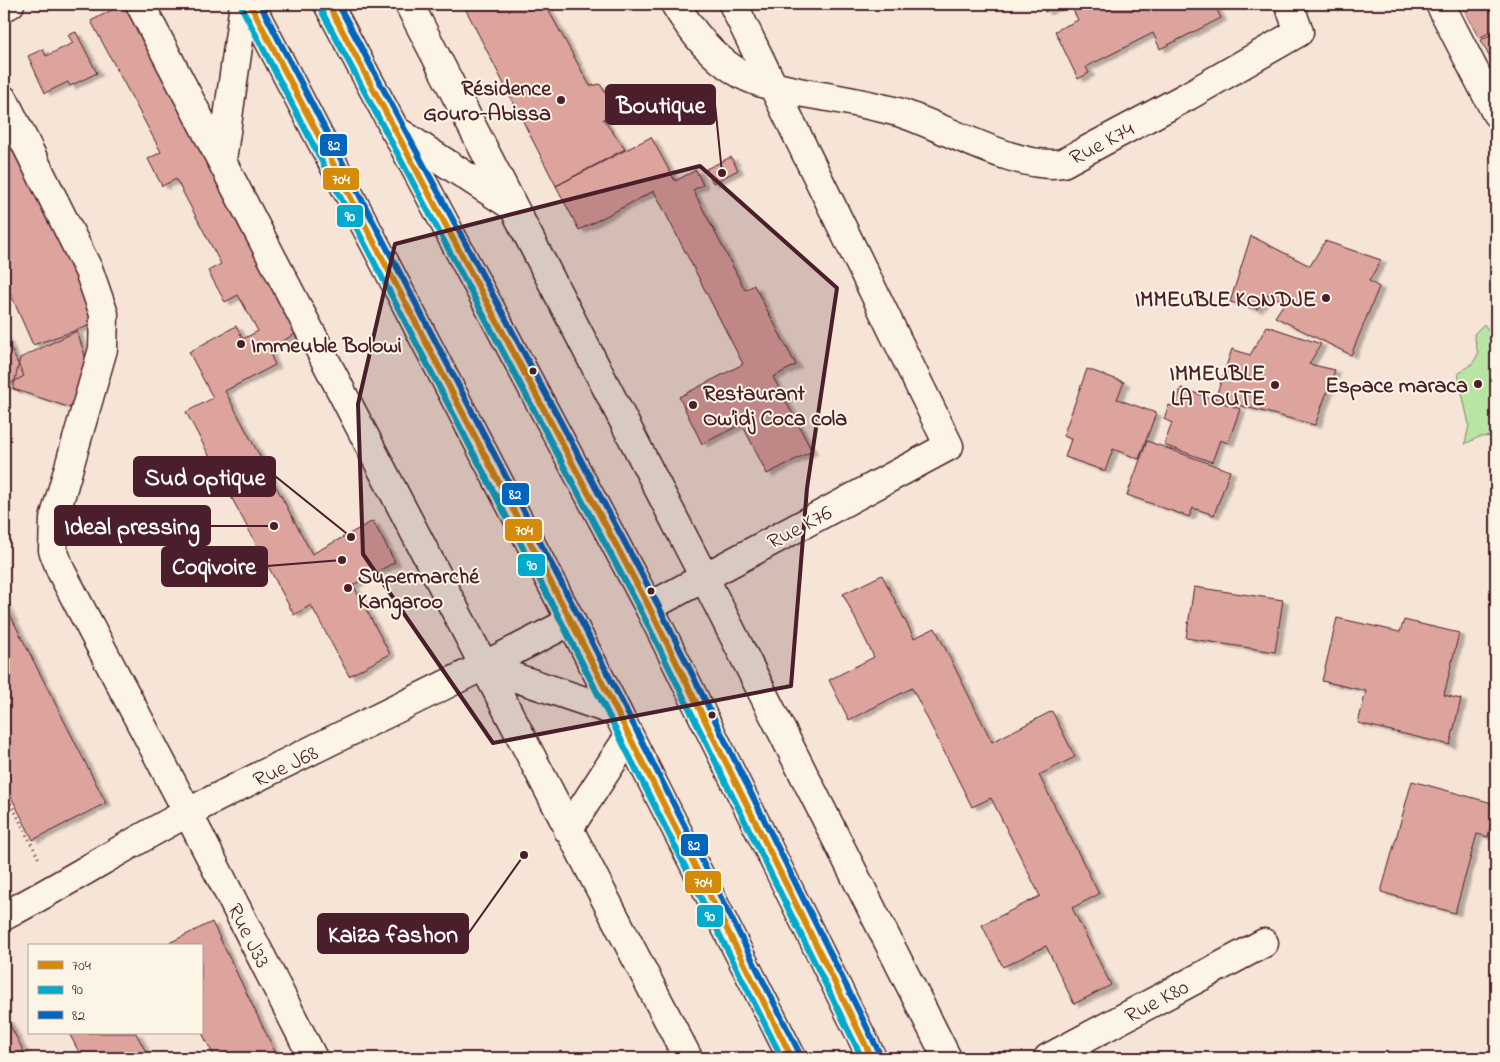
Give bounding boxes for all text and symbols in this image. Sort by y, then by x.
place label: Résidence Gouro-Abissa [423,74,552,131]
callout: Boutique [606,85,715,124]
text: Boutique [615,90,707,125]
marker: Résidence Gouro-Abissa [555,94,567,106]
street label: Rue K74 [1065,114,1140,175]
line badge: 82 [319,133,348,157]
text: 82 [327,136,340,157]
line badge: 704 [322,167,360,191]
text: 704 [332,170,350,191]
line badge: 90 [336,204,364,228]
text: 90 [344,207,355,228]
place label: IMMEUBLE KONDJE [1135,285,1316,317]
marker: IMMEUBLE KONDJE [1320,292,1332,304]
place label: Immeuble Bolowi [251,331,402,363]
marker: Immeuble Bolowi [235,338,247,350]
place label: IMMEUBLE LA TOUTE [1170,359,1265,416]
unlabelled marker [528,366,538,376]
place label: Espace maraca [1325,371,1468,403]
marker: Espace maraca [1472,378,1484,390]
place label: Restaurant Ow’idj Coca cola [703,379,847,436]
marker: IMMEUBLE LA TOUTE [1269,379,1281,391]
marker: Restaurant Ow’idj Coca cola [687,399,699,411]
callout: Sud optique [134,457,275,496]
text: Sud optique [145,462,267,497]
line badge: 82 [501,482,530,506]
text: 82 [508,485,521,506]
street label: Rue K76 [762,498,839,559]
callout: Ideal pressing [55,506,210,545]
text: Ideal pressing [64,511,200,547]
line badge: 704 [504,518,543,542]
text: 704 [515,521,533,542]
callout: Coqivoire [162,547,267,586]
text: Coqivoire [172,551,257,586]
line badge: 90 [517,553,546,577]
text: 90 [526,556,537,577]
place label: Supermarché Kangaroo [358,562,480,620]
marker: Supermarché Kangaroo [342,582,354,594]
unlabelled marker [646,586,656,596]
unlabelled marker [707,710,717,720]
street label: Rue J68 [248,738,324,797]
line badge: 82 [680,833,709,857]
text: 82 [687,836,700,857]
line badge: 704 [684,870,722,894]
text: 704 [694,873,712,894]
street label: Rue J33 [217,898,277,974]
line badge: 90 [696,904,724,928]
text: 90 [704,907,715,928]
callout: Kaiza fashon [318,914,468,953]
text: Kaiza fashon [328,919,458,954]
legend [28,944,202,1034]
text: 704 [72,955,91,977]
street label: Rue K80 [1120,972,1195,1033]
text: 90 [72,979,84,1001]
text: 82 [72,1005,86,1027]

